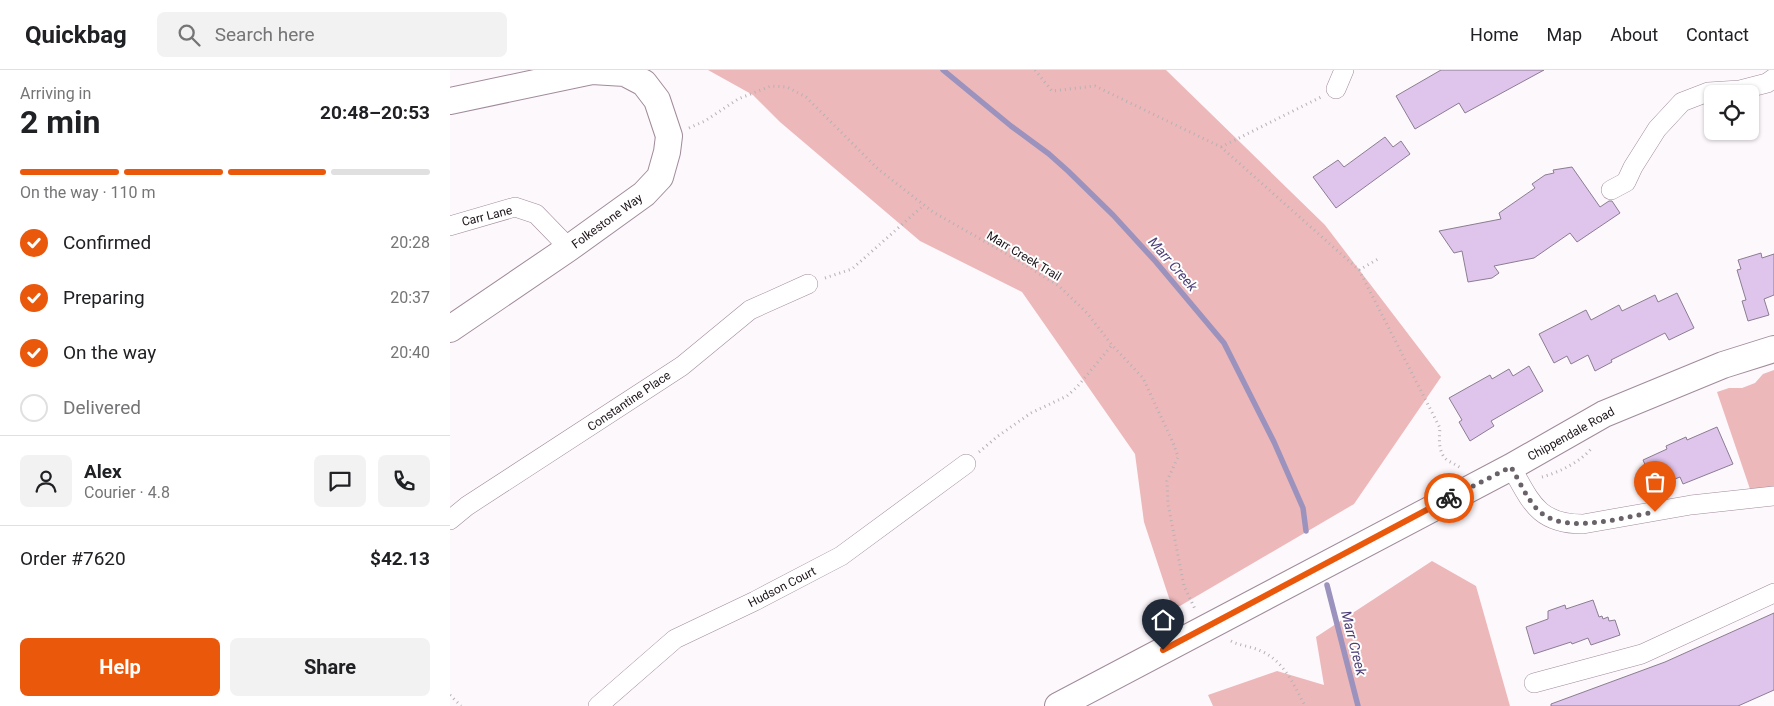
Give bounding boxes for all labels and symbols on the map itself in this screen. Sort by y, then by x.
street label: Folkestone Way [569,190,645,251]
street label: Carr Lane [460,203,514,229]
street label: Marr Creek Trail [984,228,1064,284]
water label: Marr Creek [1145,234,1202,295]
street label: Constantine Place [585,368,673,434]
street label: Chippendale Road [1525,404,1617,464]
pin [1634,461,1676,512]
courier [1424,473,1474,523]
street label: Hudson Court [746,564,818,610]
pin [1142,599,1184,650]
water label: Marr Creek [1338,609,1370,678]

